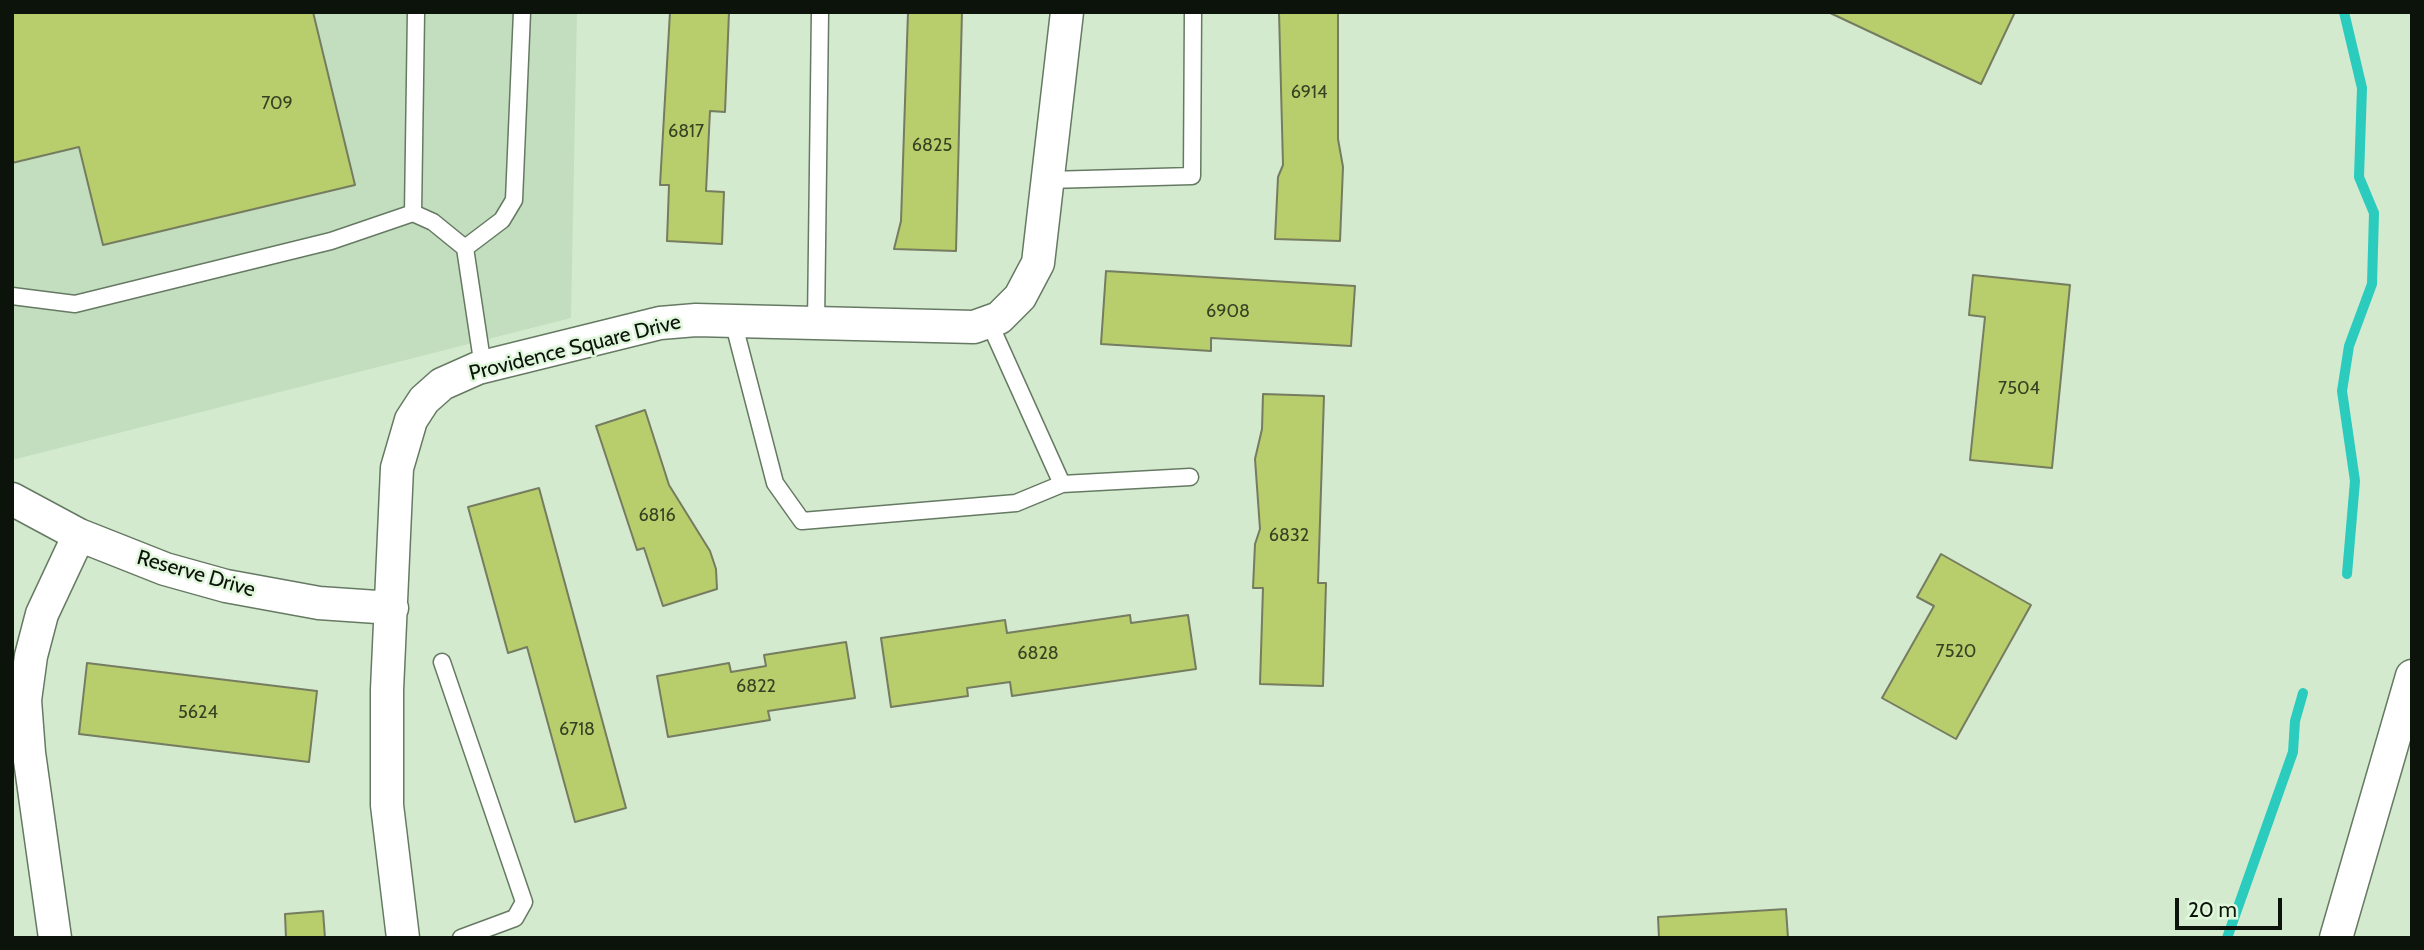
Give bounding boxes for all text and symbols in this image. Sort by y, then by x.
house number: 6914 [1291,82,1327,104]
house number: 709 [261,93,293,115]
house number: 6817 [668,121,704,143]
house number: 6825 [912,135,952,157]
house number: 6908 [1206,301,1250,323]
street label: Providence Square Drive [467,309,683,387]
house number: 7504 [1998,378,2040,400]
house number: 6816 [638,505,676,527]
house number: 6832 [1269,525,1309,547]
street label: Reserve Drive [134,545,258,603]
house number: 7520 [1936,641,1976,663]
house number: 6828 [1017,643,1059,665]
house number: 6822 [736,676,776,698]
house number: 5624 [178,702,218,724]
house number: 6718 [559,719,595,741]
scale bar [2179,884,2286,928]
text: 20 m [2188,897,2237,922]

